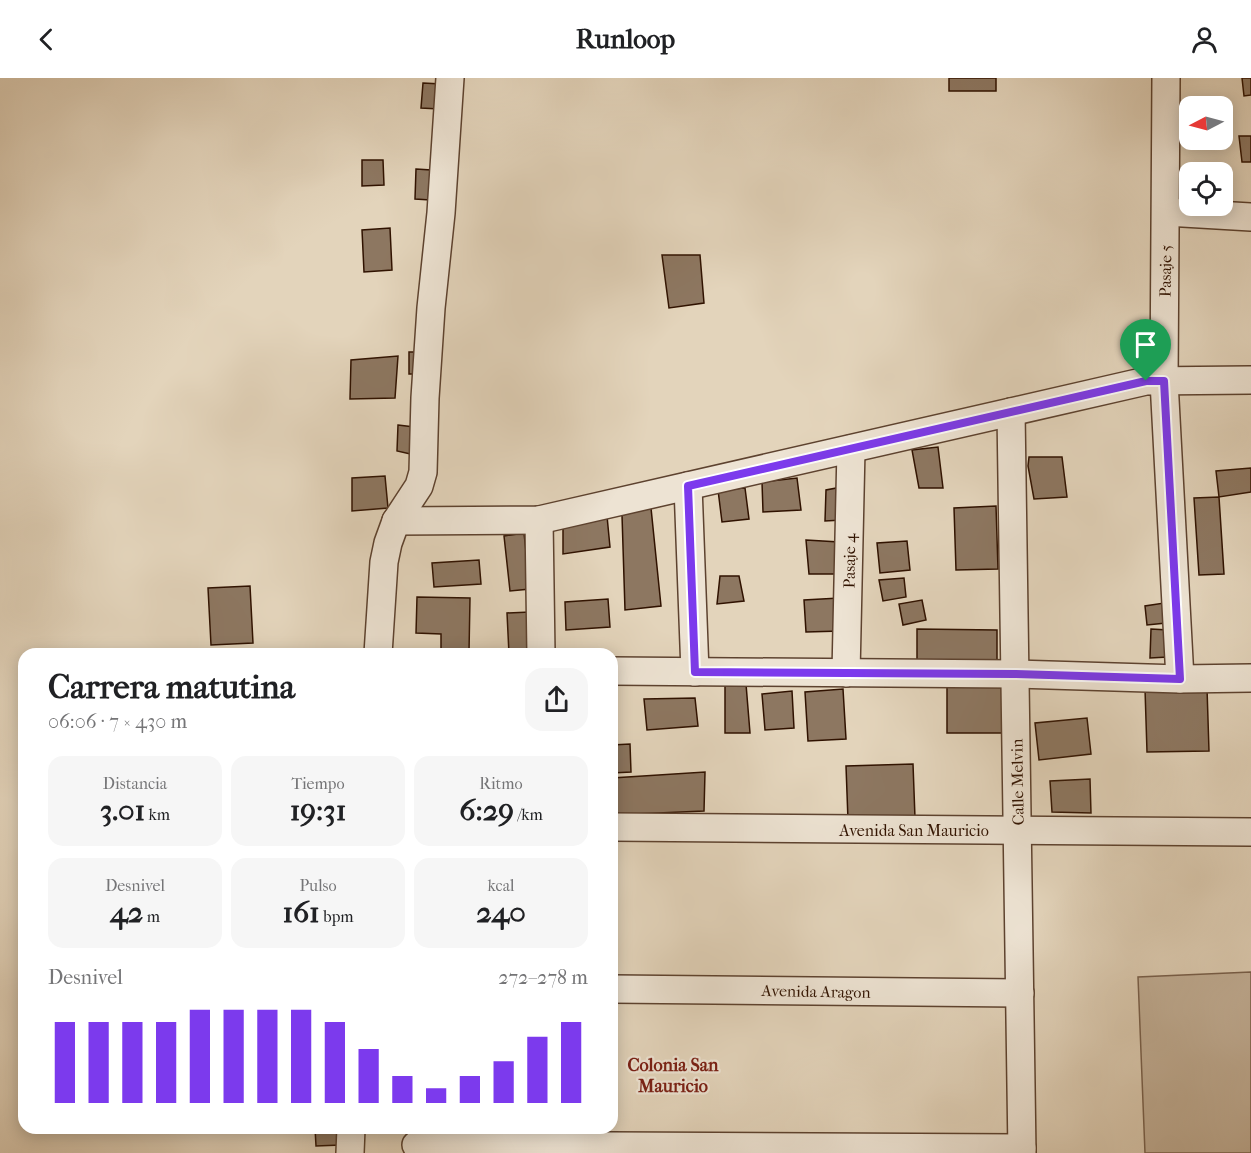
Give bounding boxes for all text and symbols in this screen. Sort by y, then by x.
icon: back [30,23,63,56]
text: Runloop [576,23,675,55]
icon: person [1188,23,1221,56]
north arrow [1179,96,1233,150]
map controls [1179,96,1233,216]
button: locate [1179,162,1233,216]
street label: Pasaje 5 [1156,245,1175,297]
pin [1120,319,1171,381]
icon: arrive [1129,328,1162,361]
street label: Pasaje 4 [840,533,859,589]
text: Carrera matutina [48,668,295,707]
button: share [525,668,588,731]
text: 06:06 · 7 × 430 m [48,710,187,733]
street label: Calle Melvin [1007,738,1028,826]
text: Distancia [103,774,167,793]
text: Tiempo [291,774,345,793]
text: Ritmo [479,774,523,793]
text: 3.01 [100,793,145,828]
text: 19:31 [290,793,346,828]
text: 6:29 [459,793,514,828]
text: km [145,805,170,824]
text: /km [514,805,543,824]
street label: Avenida San Mauricio [838,821,989,840]
text: Desnivel [105,876,165,895]
text: Pulso [299,876,337,895]
text: kcal [488,876,514,895]
text: 42 [110,895,143,930]
text: 161 [282,895,320,930]
text: 240 [476,895,526,930]
text: m [143,907,160,926]
text: bpm [320,907,354,926]
text: Desnivel [48,966,123,989]
text: 272–278 m [498,966,588,989]
street label: Avenida Aragon [760,981,872,1002]
district label: Colonia San Mauricio [628,1055,719,1097]

